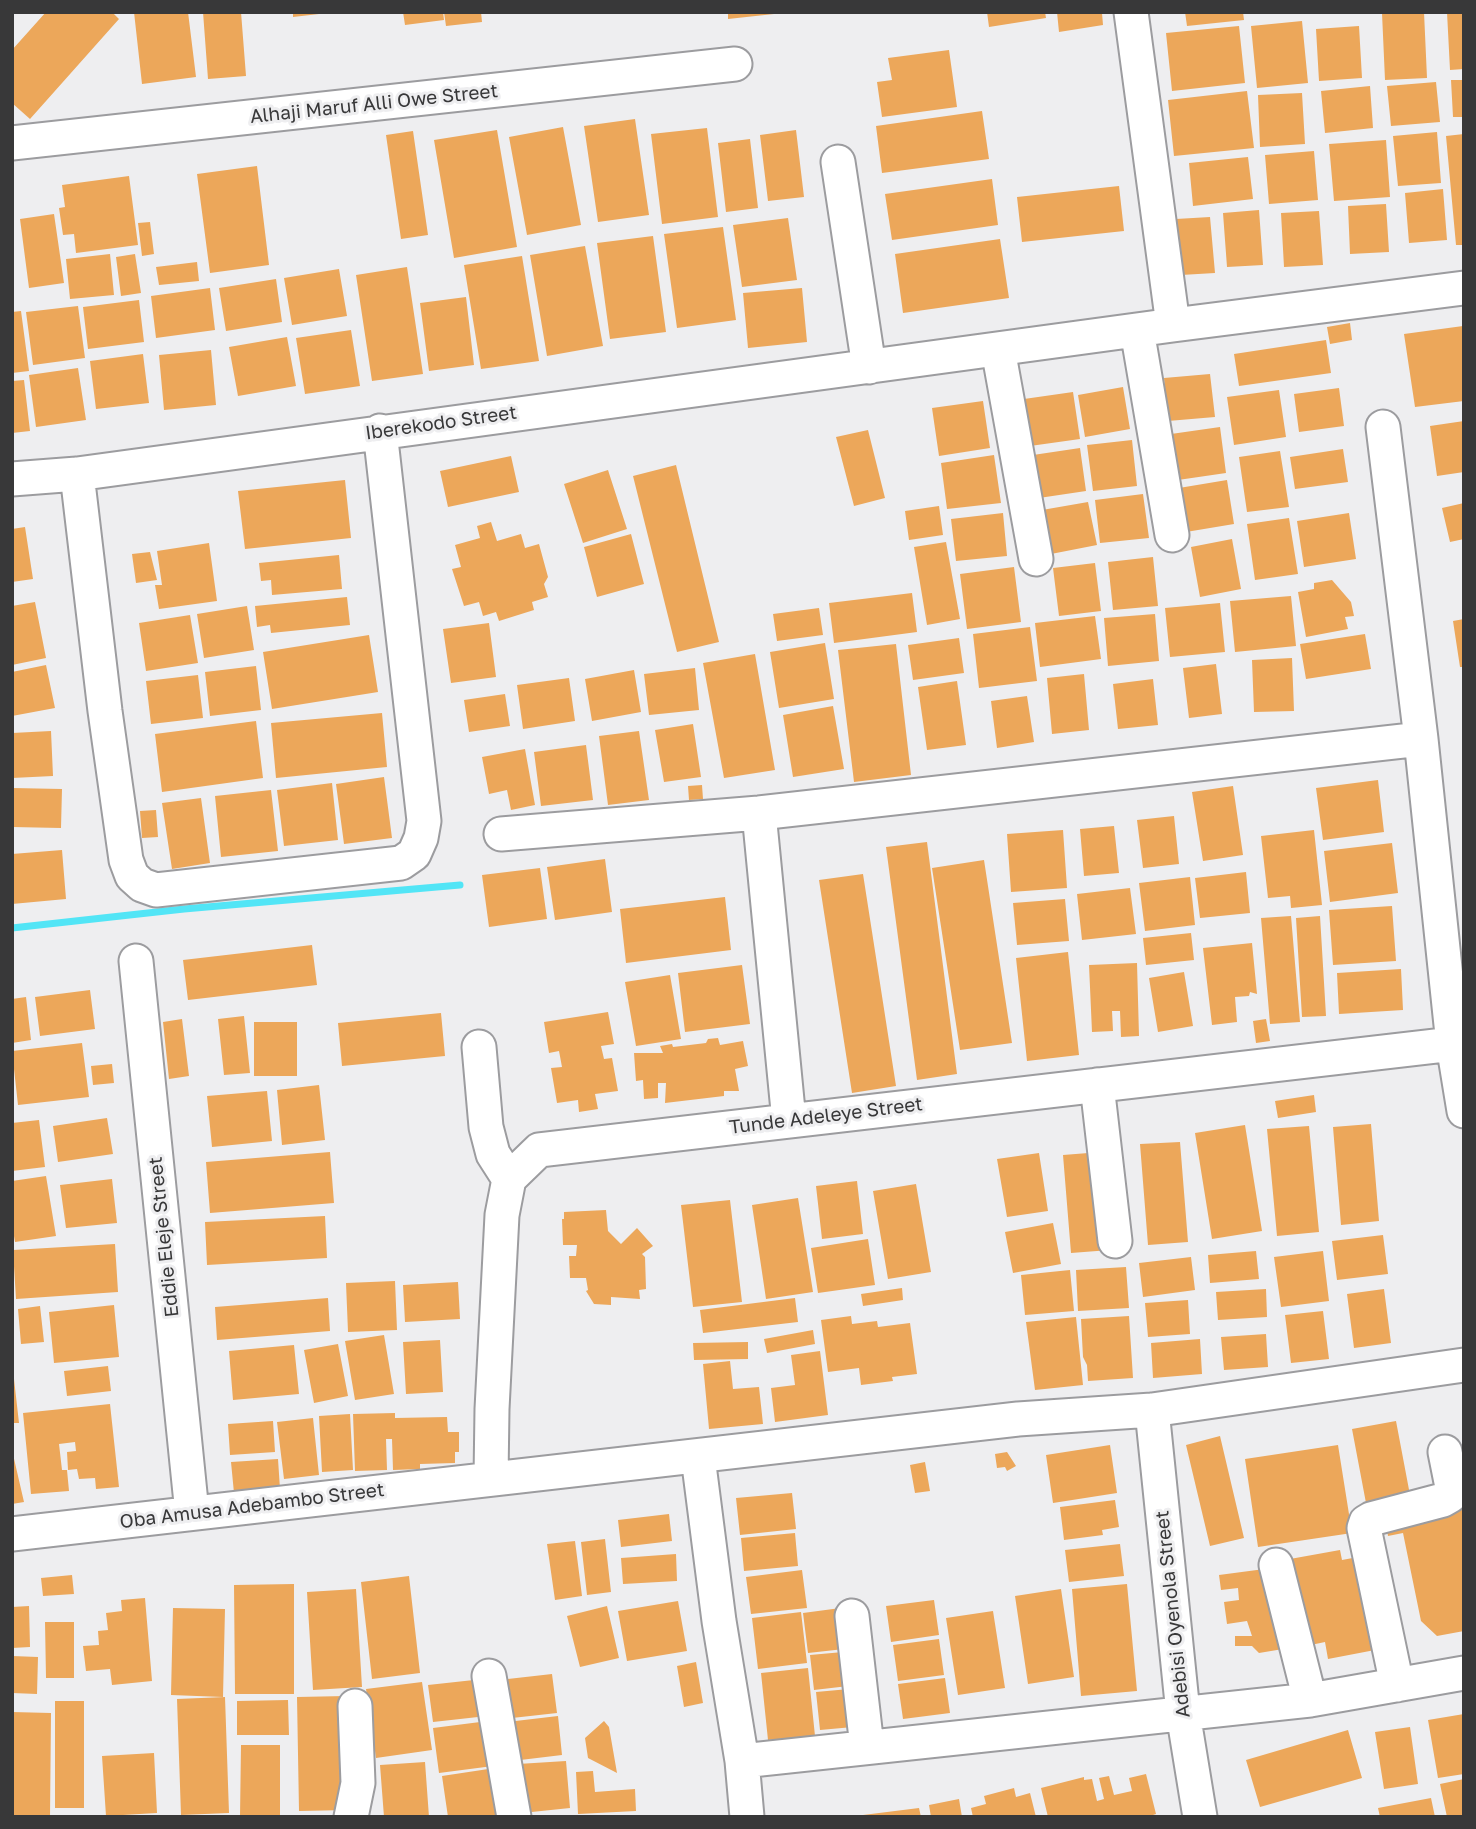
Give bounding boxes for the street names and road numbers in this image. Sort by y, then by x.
street label: Alhaji Maruf Alli Owe Street [249,80,499,128]
street label: Iberekodo Street [364,401,518,445]
street label: Tunde Adeleye Street [728,1093,924,1139]
street label: Eddie Eleje Street [144,1156,184,1318]
street label: Oba Amusa Adebambo Street [118,1478,386,1534]
street label: Adebisi Oyenola Street [1151,1509,1195,1719]

